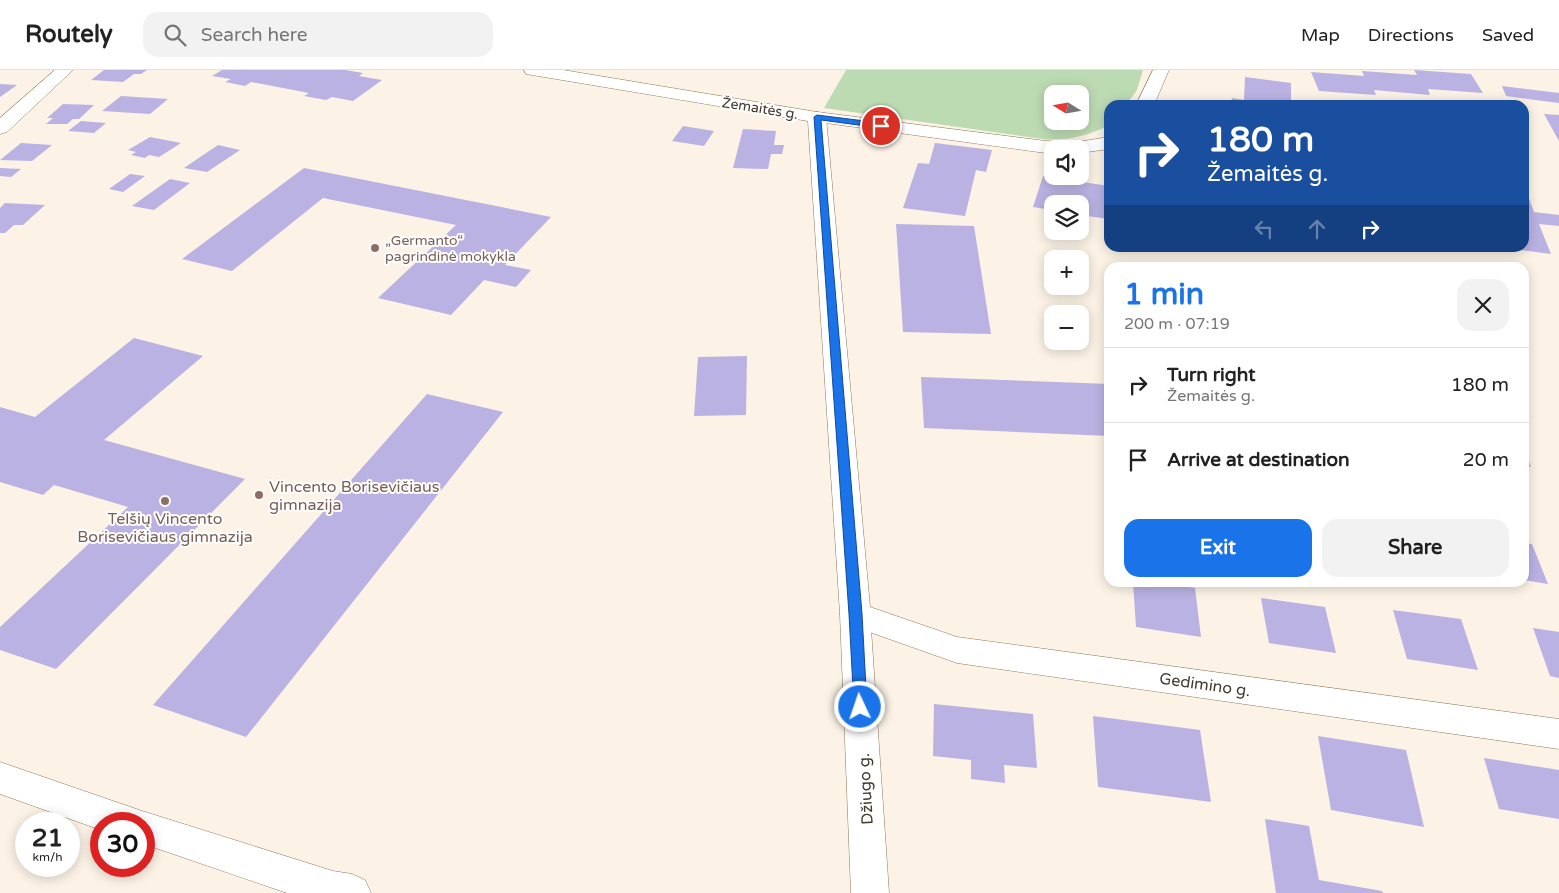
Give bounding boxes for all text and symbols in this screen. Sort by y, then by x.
search box [143,12,493,57]
text: Routely [25,20,113,49]
icon: search [161,21,189,49]
text: Search here [201,24,308,46]
text: Map [1301,24,1340,46]
text: Directions [1368,24,1454,46]
text: Saved [1482,24,1534,46]
north arrow [1044,85,1089,130]
map controls [1044,85,1089,350]
street label: Žemaitės g. [721,94,799,123]
pin [860,105,902,147]
icon: arrive [867,112,895,140]
text: 180 m [1207,119,1314,161]
icon: right [1124,120,1189,185]
button: sound [1044,140,1089,185]
text: Žemaitės g. [1207,161,1328,187]
button: layers [1044,195,1089,240]
icon: left [1250,215,1278,243]
icon: ahead [1303,215,1331,243]
icon: right [1356,215,1384,243]
place label: „Germanto“ pagrindinė mokykla [385,232,516,265]
marker: „Germanto“ pagrindinė mokykla [369,242,381,254]
button: + [1044,250,1089,295]
text: 1 min [1124,276,1204,313]
button: close [1457,279,1509,331]
button: − [1044,305,1089,350]
text: 200 m · 07:19 [1124,314,1230,334]
text: Turn right [1167,364,1255,386]
icon: right [1124,371,1152,399]
text: 180 m [1451,374,1509,396]
text: Žemaitės g. [1167,386,1255,406]
icon: arrive [1124,446,1152,474]
text: Arrive at destination [1167,449,1350,471]
text: 20 m [1463,449,1509,471]
place label: Vincento Borisevičiaus gimnazija [269,477,439,515]
marker: Vincento Borisevičiaus gimnazija [253,489,265,501]
marker: Telšių Vincento Borisevičiaus gimnazija [159,495,171,507]
place label: Telšių Vincento Borisevičiaus gimnazija [77,509,253,547]
button: Exit [1124,519,1312,577]
button: Share [1322,519,1509,577]
street label: Gedimino g. [1158,669,1252,701]
position arrow [833,680,885,732]
street label: Džiugo g. [854,752,878,825]
speed limit sign: 30 [90,812,155,877]
text: 21 [32,823,63,853]
text: km/h [32,850,63,864]

